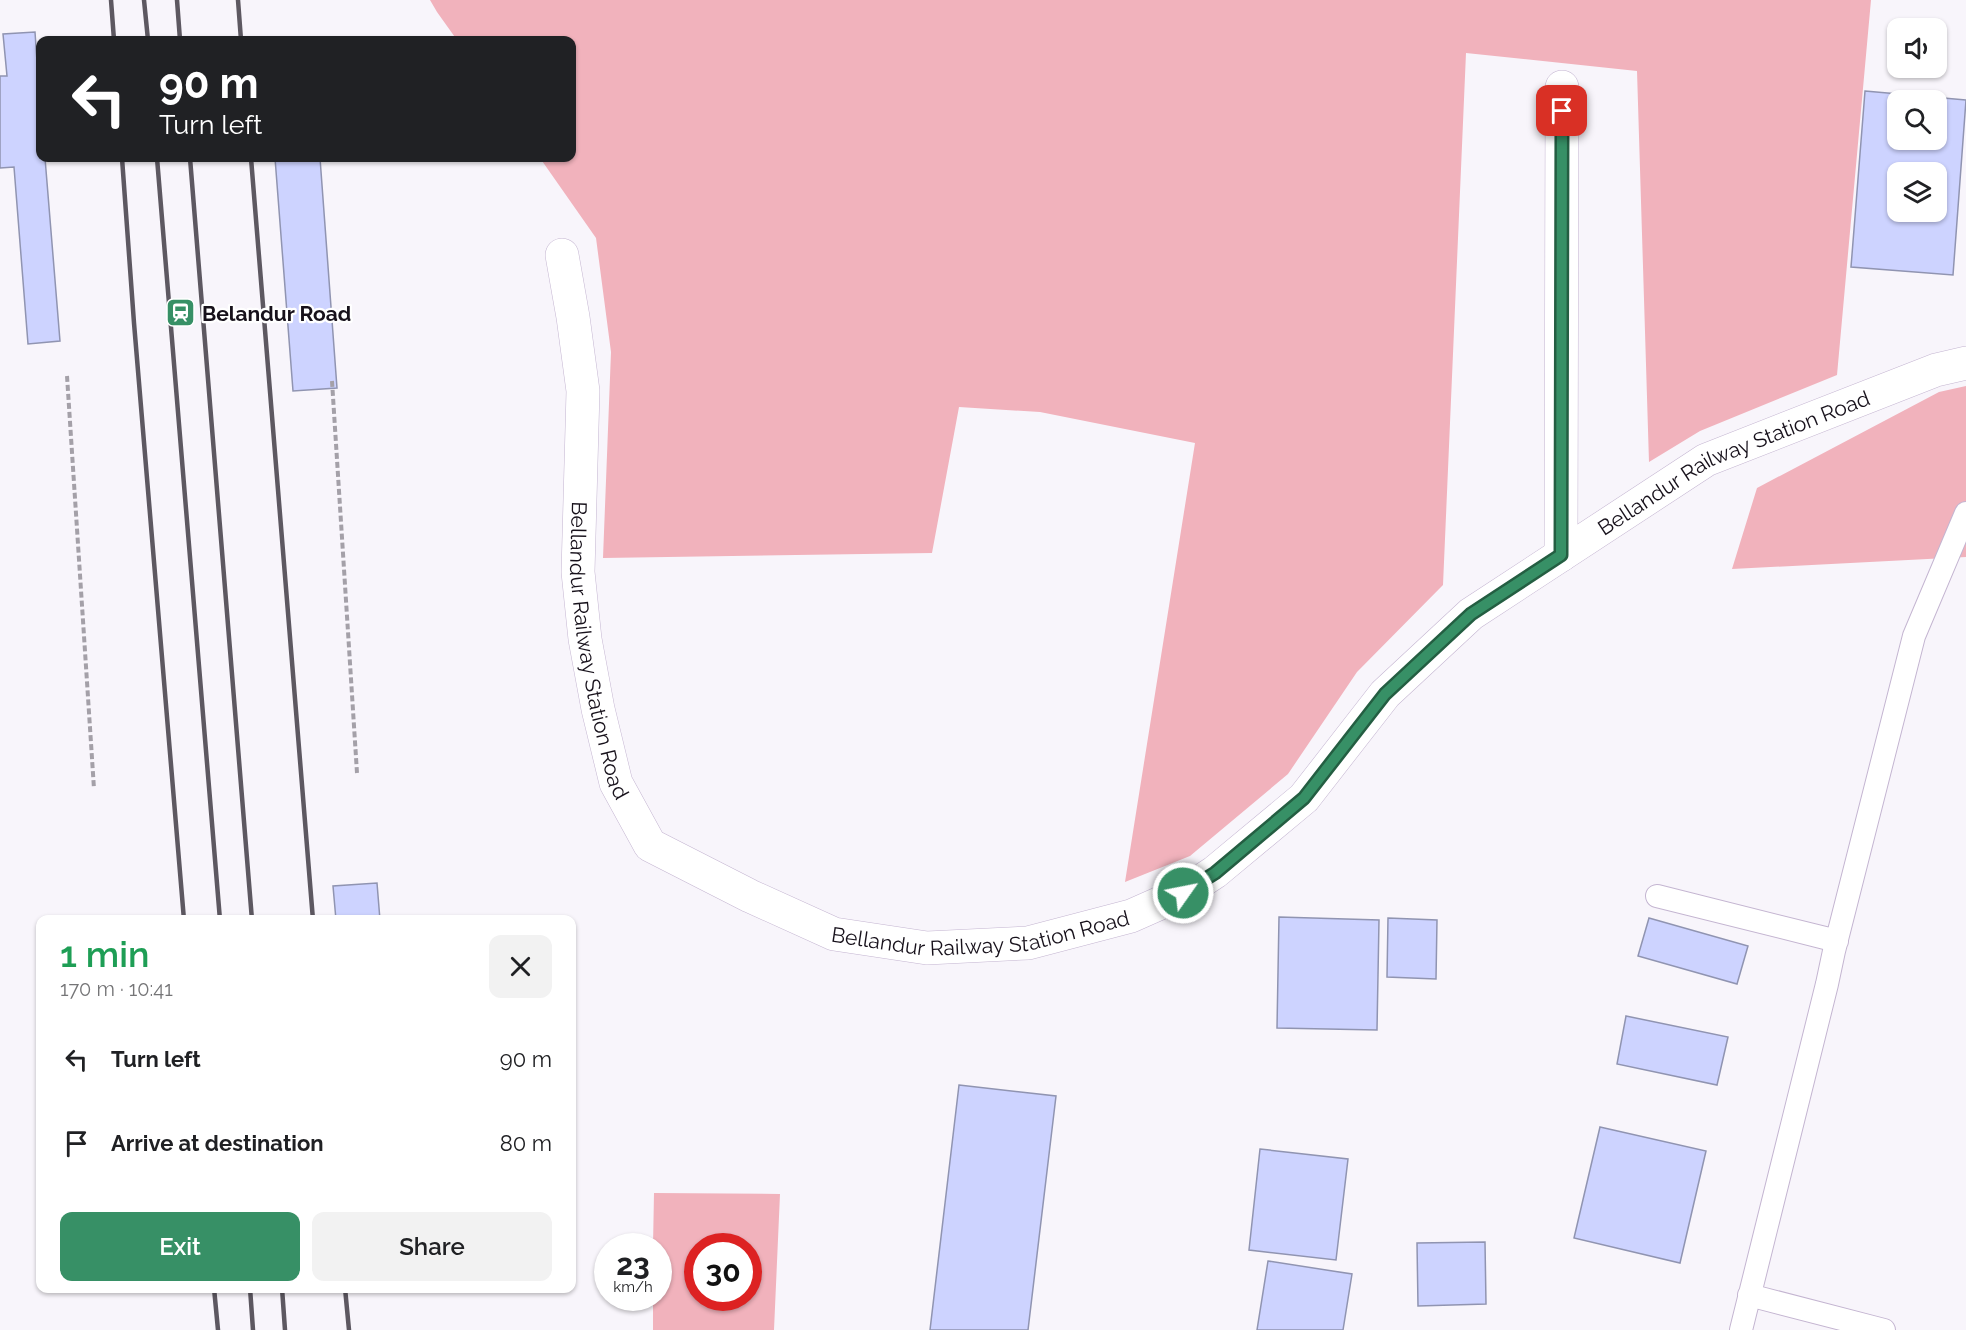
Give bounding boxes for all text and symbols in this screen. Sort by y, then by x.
map controls [1887,18,1947,222]
button: sound [1887,18,1947,78]
text: 90 m [159,59,259,108]
icon: left [60,60,138,138]
pin [1536,85,1587,136]
button: search [1887,90,1947,150]
icon: arrive [1545,94,1578,127]
text: Turn left [159,109,262,140]
button: layers [1887,162,1947,222]
station icon: Belandur Road [165,297,197,329]
place label: Belandur Road [202,301,351,326]
street label: Bellandur Railway Station Road [1593,385,1873,540]
street label: Bellandur Railway Station Road [565,501,635,803]
position arrow [1151,861,1215,925]
street label: Bellandur Railway Station Road [830,905,1132,961]
text: 1 min [60,933,149,975]
button: close [489,935,552,998]
text: 170 m · 10:41 [60,977,173,1001]
icon: left [60,1043,93,1076]
text: Turn left [111,1046,201,1072]
text: 90 m [500,1046,552,1072]
icon: arrive [60,1127,93,1160]
text: Arrive at destination [111,1130,324,1156]
text: 80 m [500,1130,552,1156]
button: Exit [60,1212,300,1281]
button: Share [312,1212,552,1281]
speed limit sign: 30 [684,1233,762,1311]
text: 23 [616,1247,650,1282]
text: km/h [613,1278,653,1296]

